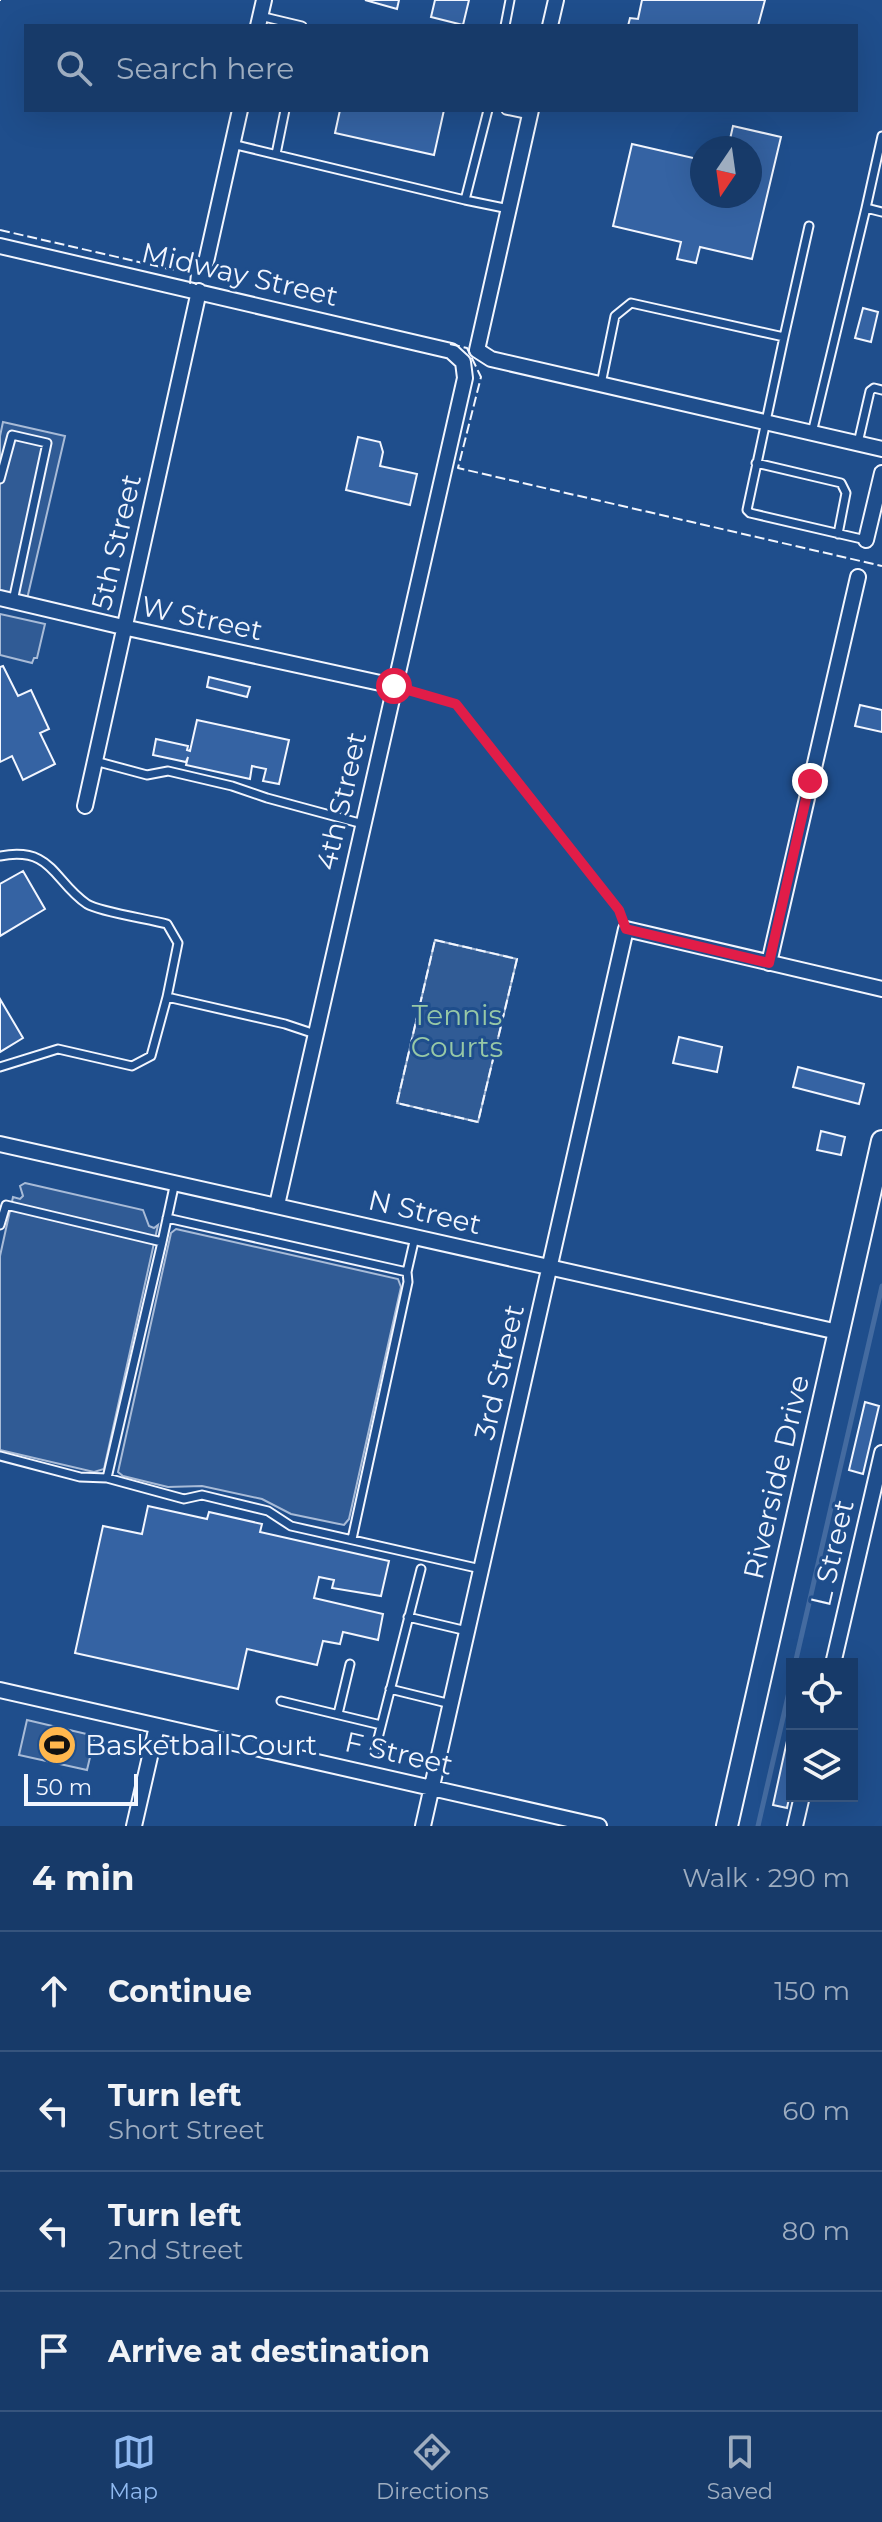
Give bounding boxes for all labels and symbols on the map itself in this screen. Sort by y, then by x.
north arrow [690,136,762,208]
street label: Midway Street [139,235,341,313]
street label: 5th Street [84,471,148,613]
street label: W Street [138,589,266,647]
route start [376,668,412,704]
street label: 4th Street [309,729,373,873]
route end [792,763,828,799]
park label: Tennis Courts [411,998,503,1064]
street label: N Street [365,1183,485,1241]
street label: 3rd Street [467,1301,531,1443]
street label: Riverside Drive [736,1372,816,1582]
street label: L Street [803,1496,861,1610]
sports icon: Basketball Court [36,1724,78,1766]
street label: F Street [342,1724,456,1782]
place label: Basketball Court [85,1728,317,1762]
scale bar [24,1770,138,1806]

